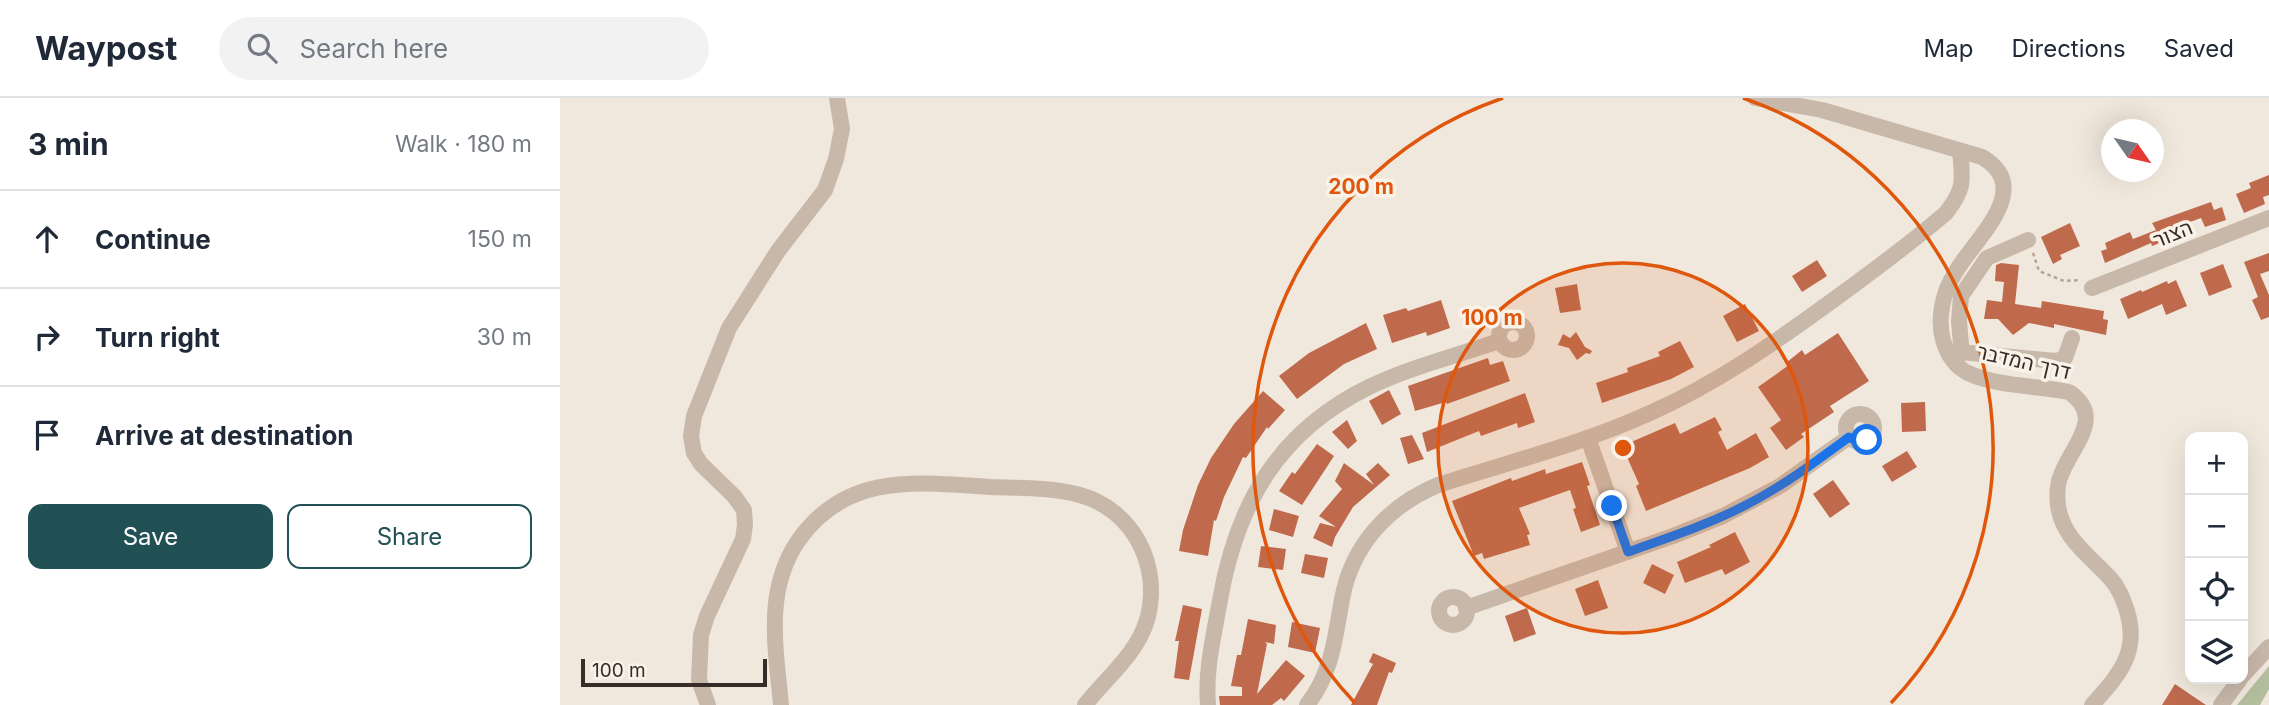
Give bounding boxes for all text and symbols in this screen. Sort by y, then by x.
search box [219,17,709,80]
text: Waypost [35,28,177,68]
icon: search [243,29,281,67]
text: Search here [299,33,448,64]
text: Map [1924,34,1973,63]
text: Directions [2011,34,2126,63]
text: Saved [2164,34,2234,63]
north arrow [2101,119,2164,182]
text: 3 min [28,126,109,162]
text: Walk · 180 m [395,130,532,158]
text: 200 m [1328,174,1394,199]
street label: הצור [2149,214,2196,253]
icon: ahead [28,220,66,258]
text: Continue [95,224,211,255]
text: 150 m [468,225,532,253]
text: 100 m [1461,305,1523,330]
icon: right [28,318,66,356]
text: Turn right [95,322,220,353]
text: 30 m [477,323,532,351]
street label: דרך המדבר [1975,339,2074,384]
icon: arrive [28,416,66,454]
text: Arrive at destination [95,420,354,451]
route start [1851,424,1882,455]
map controls [2185,432,2248,684]
button: + [2185,432,2248,495]
centre of rings [1611,436,1635,460]
route end [1596,490,1627,521]
button: − [2185,495,2248,558]
button: Save [28,504,273,569]
button: Share [287,504,532,569]
button: locate [2185,558,2248,621]
button: layers [2185,621,2248,684]
scale bar [581,656,766,688]
text: 100 m [592,659,646,682]

